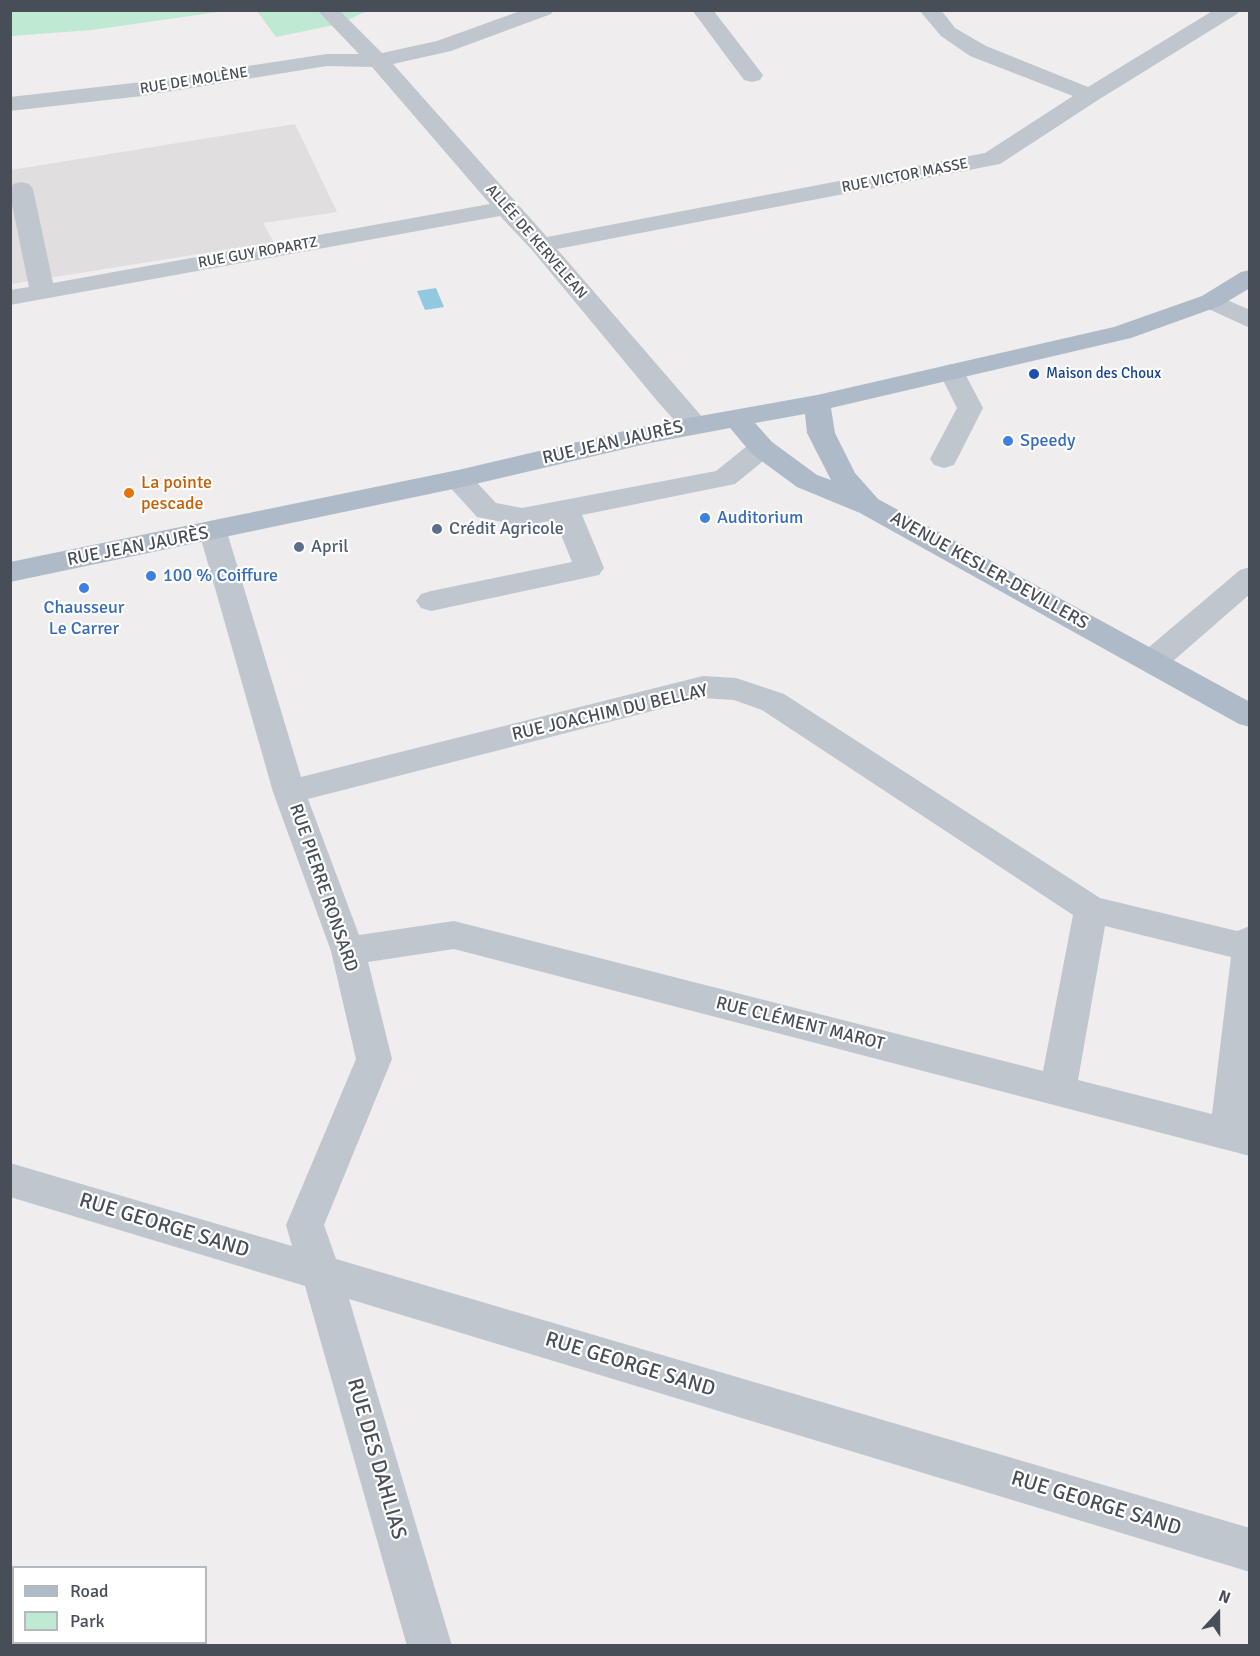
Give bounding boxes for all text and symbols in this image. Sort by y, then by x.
street label: RUE DE MOLÈNE [139,64,249,98]
street label: RUE VICTOR MASSE [840,155,970,197]
street label: ALLÉE DE KERVELEAN [482,181,590,303]
street label: RUE GUY ROPARTZ [197,234,319,272]
place label: Maison des Choux [1046,365,1161,383]
marker: Maison des Choux [1027,367,1041,381]
street label: RUE JEAN JAURÈS [541,416,685,470]
place label: Speedy [1020,430,1076,452]
marker: Speedy [1001,434,1015,448]
place label: La pointe pescade [141,472,212,514]
marker: La pointe pescade [122,486,136,500]
place label: Auditorium [717,507,803,529]
street label: AVENUE KESLER-DEVILLERS [886,507,1092,635]
marker: Auditorium [698,511,712,525]
place label: Crédit Agricole [449,518,564,540]
marker: Crédit Agricole [430,522,444,536]
street label: RUE JEAN JAURÈS [65,523,211,571]
place label: April [311,536,349,558]
marker: April [292,540,306,554]
place label: 100 % Coiffure [163,565,278,587]
marker: 100 % Coiffure [144,569,158,583]
marker: Chausseur Le Carrer [77,581,91,595]
place label: Chausseur Le Carrer [44,597,124,640]
street label: RUE JOACHIM DU BELLAY [510,680,710,746]
street label: RUE PIERRE RONSARD [284,801,362,975]
street label: RUE CLÉMENT MAROT [713,993,887,1055]
street label: RUE GEORGE SAND [76,1188,252,1264]
street label: RUE GEORGE SAND [542,1327,718,1403]
street label: RUE DES DAHLIAS [341,1376,411,1542]
street label: RUE GEORGE SAND [1008,1466,1184,1542]
legend [12,1566,207,1644]
text: Road [70,1580,109,1602]
north arrow [1188,1584,1248,1644]
text: N [1216,1586,1233,1609]
text: Park [70,1610,105,1632]

